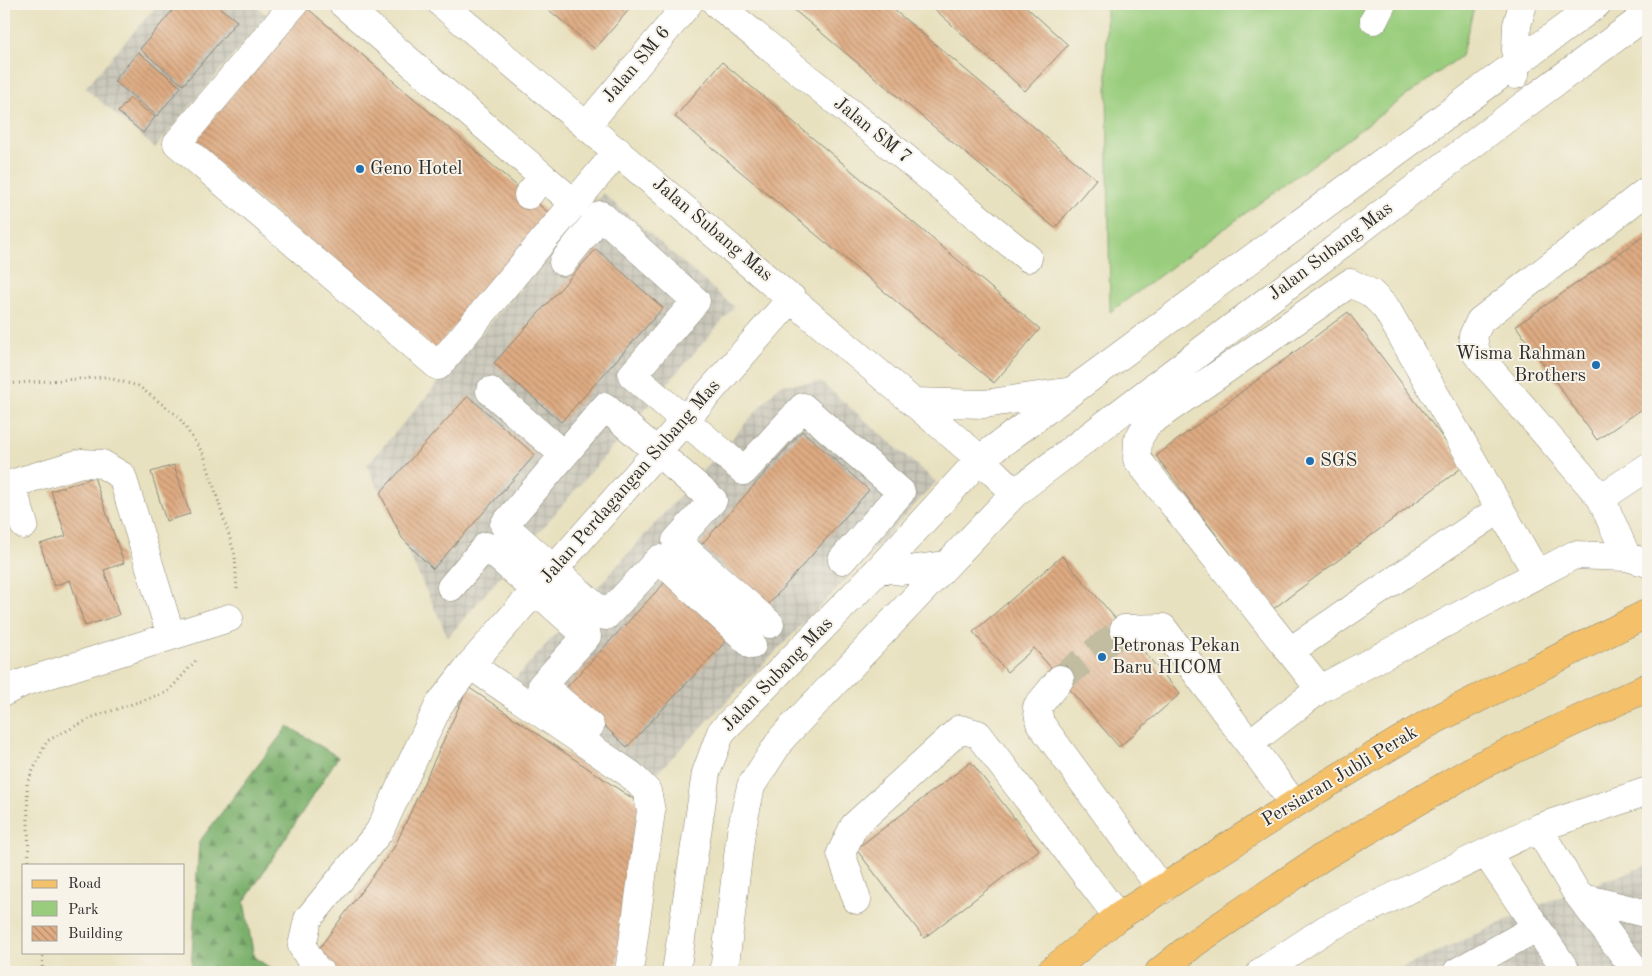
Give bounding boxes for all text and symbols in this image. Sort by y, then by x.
street label: Jalan SM 6 [600,23,674,107]
street label: Jalan SM 7 [830,94,914,168]
place label: Geno Hotel [370,160,462,179]
marker: Geno Hotel [354,163,366,175]
street label: Jalan Subang Mas [648,174,776,286]
street label: Jalan Subang Mas [1265,199,1397,305]
place label: Wisma Rahman Brothers [1455,345,1586,386]
marker: Wisma Rahman Brothers [1590,359,1602,371]
street label: Jalan Perdagangan Subang Mas [538,376,724,588]
place label: SGS [1320,452,1357,471]
marker: SGS [1304,455,1316,467]
street label: Jalan Subang Mas [719,614,837,736]
place label: Petronas Pekan Baru HICOM [1112,637,1240,678]
marker: Petronas Pekan Baru HICOM [1096,651,1108,663]
street label: Persiaran Jubli Perak [1259,723,1421,831]
legend [22,864,185,954]
text: Road [68,877,102,892]
text: Park [68,903,99,918]
text: Building [68,927,123,942]

